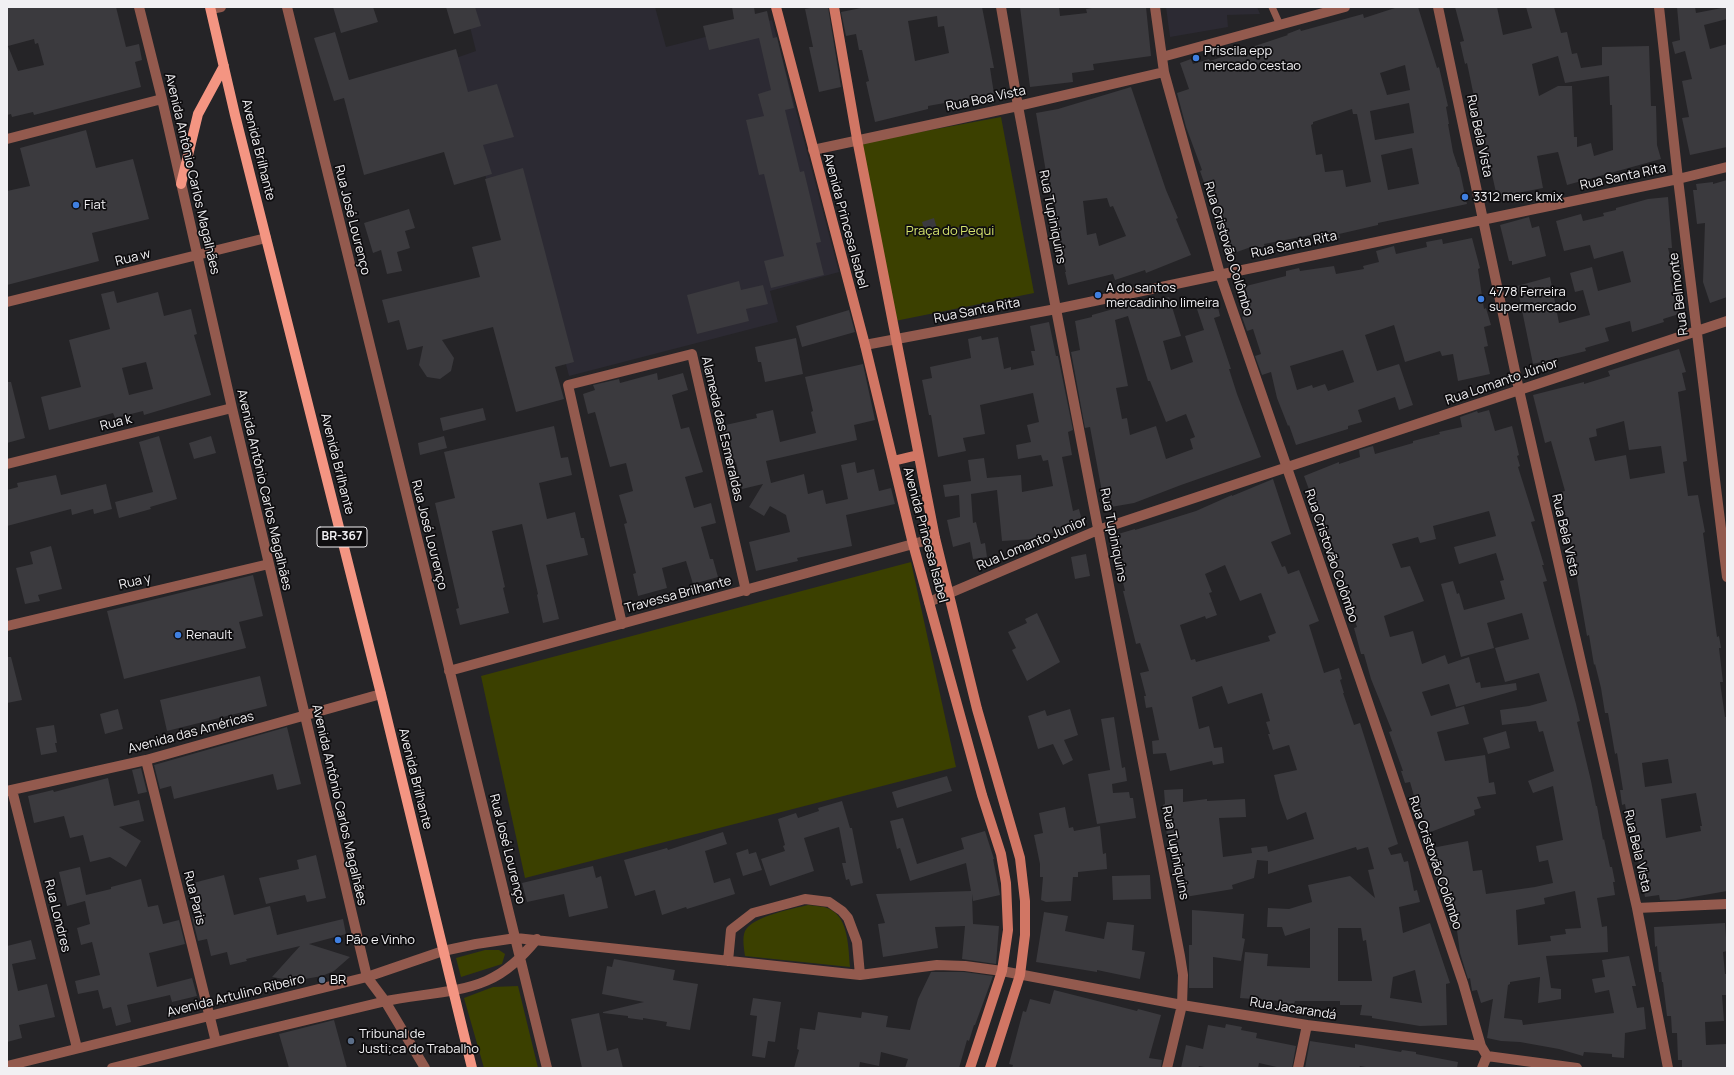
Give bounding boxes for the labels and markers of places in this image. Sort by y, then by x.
place label: Priscila epp mercado cestao [1204,43,1301,74]
marker: Priscila epp mercado cestao [1191,53,1201,63]
place label: 3312 merc kmix [1473,189,1563,205]
marker: 3312 merc kmix [1460,192,1470,202]
place label: Fiat [84,197,106,213]
marker: Fiat [71,200,81,210]
place label: A do santos mercadinho limeira [1106,280,1219,311]
place label: 4778 Ferreira supermercado [1489,284,1576,315]
marker: A do santos mercadinho limeira [1093,290,1103,300]
marker: 4778 Ferreira supermercado [1476,294,1486,304]
place label: Renault [186,627,233,643]
marker: Renault [173,630,183,640]
place label: Pão e Vinho [346,932,415,948]
marker: Pão e Vinho [333,935,343,945]
place label: BR [330,972,346,988]
marker: BR [317,975,327,985]
place label: Tribunal de Justi;ca do Trabalho [359,1026,479,1057]
marker: Tribunal de Justi;ca do Trabalho [346,1036,356,1046]

